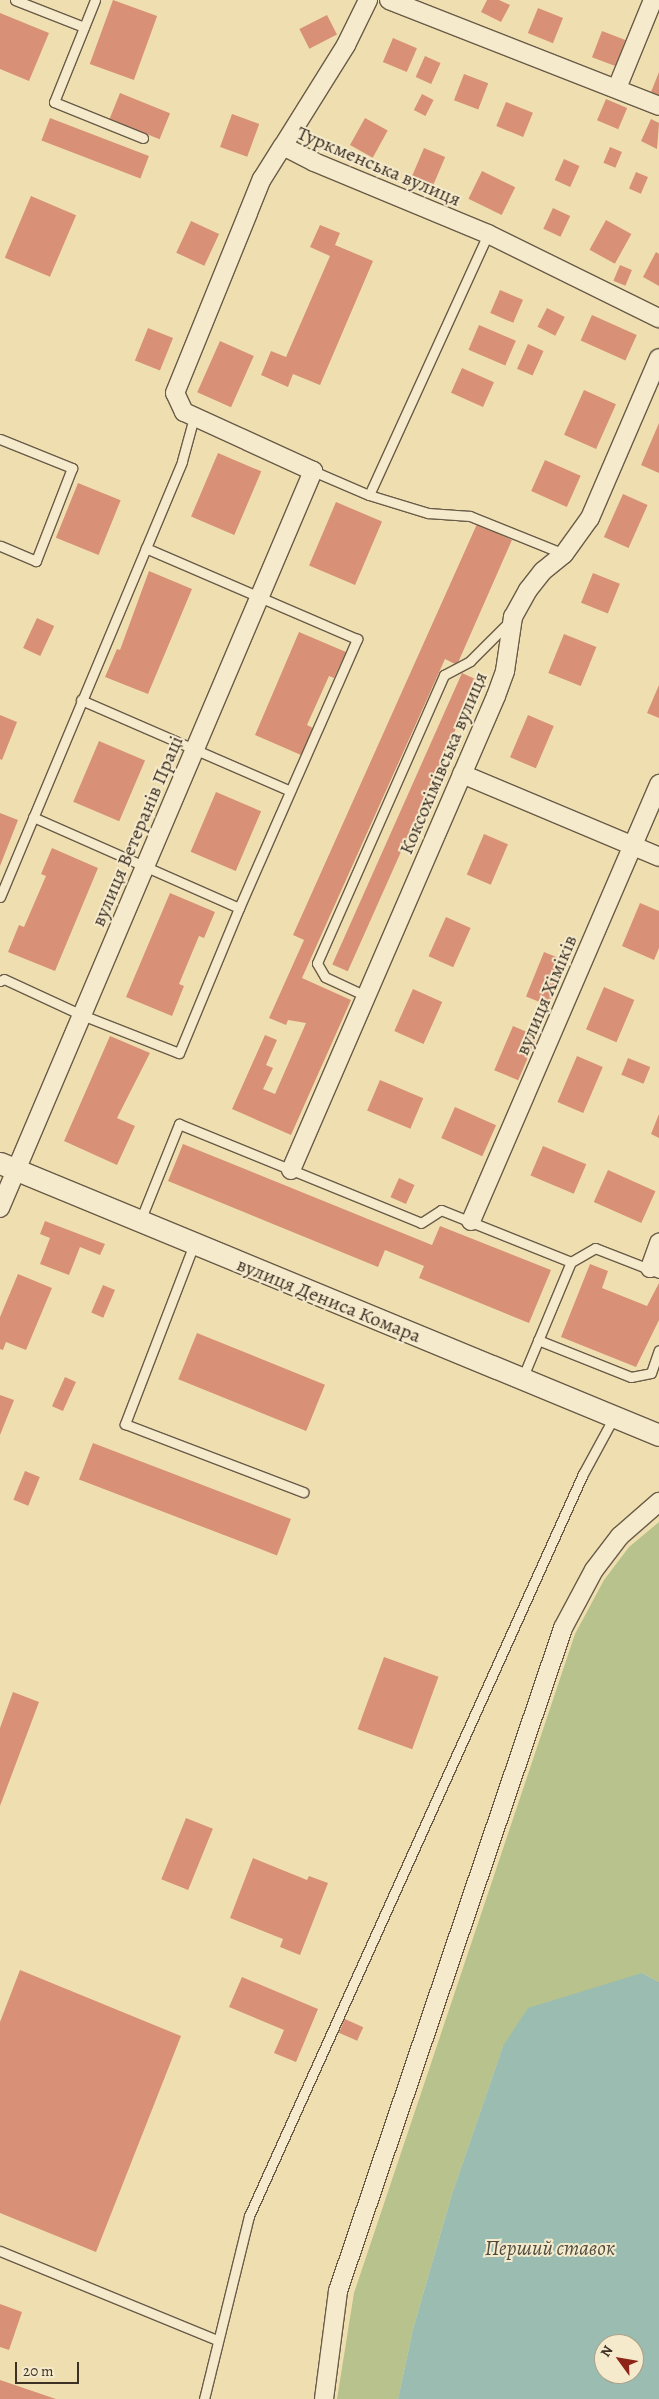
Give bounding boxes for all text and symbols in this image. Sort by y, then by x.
street label: Туркменська вулиця [293,121,465,211]
street label: Коксохімівська вулиця [394,668,492,858]
street label: вулиця Ветеранів Праці [86,732,188,930]
street label: вулиця Хіміків [510,931,582,1059]
street label: вулиця Дениса Комара [233,1252,425,1348]
water label: Перший ставок [485,2235,615,2261]
north arrow [594,2334,644,2384]
text: N [596,2342,617,2361]
scale bar [18,2352,81,2384]
text: 20 m [23,2361,54,2381]

